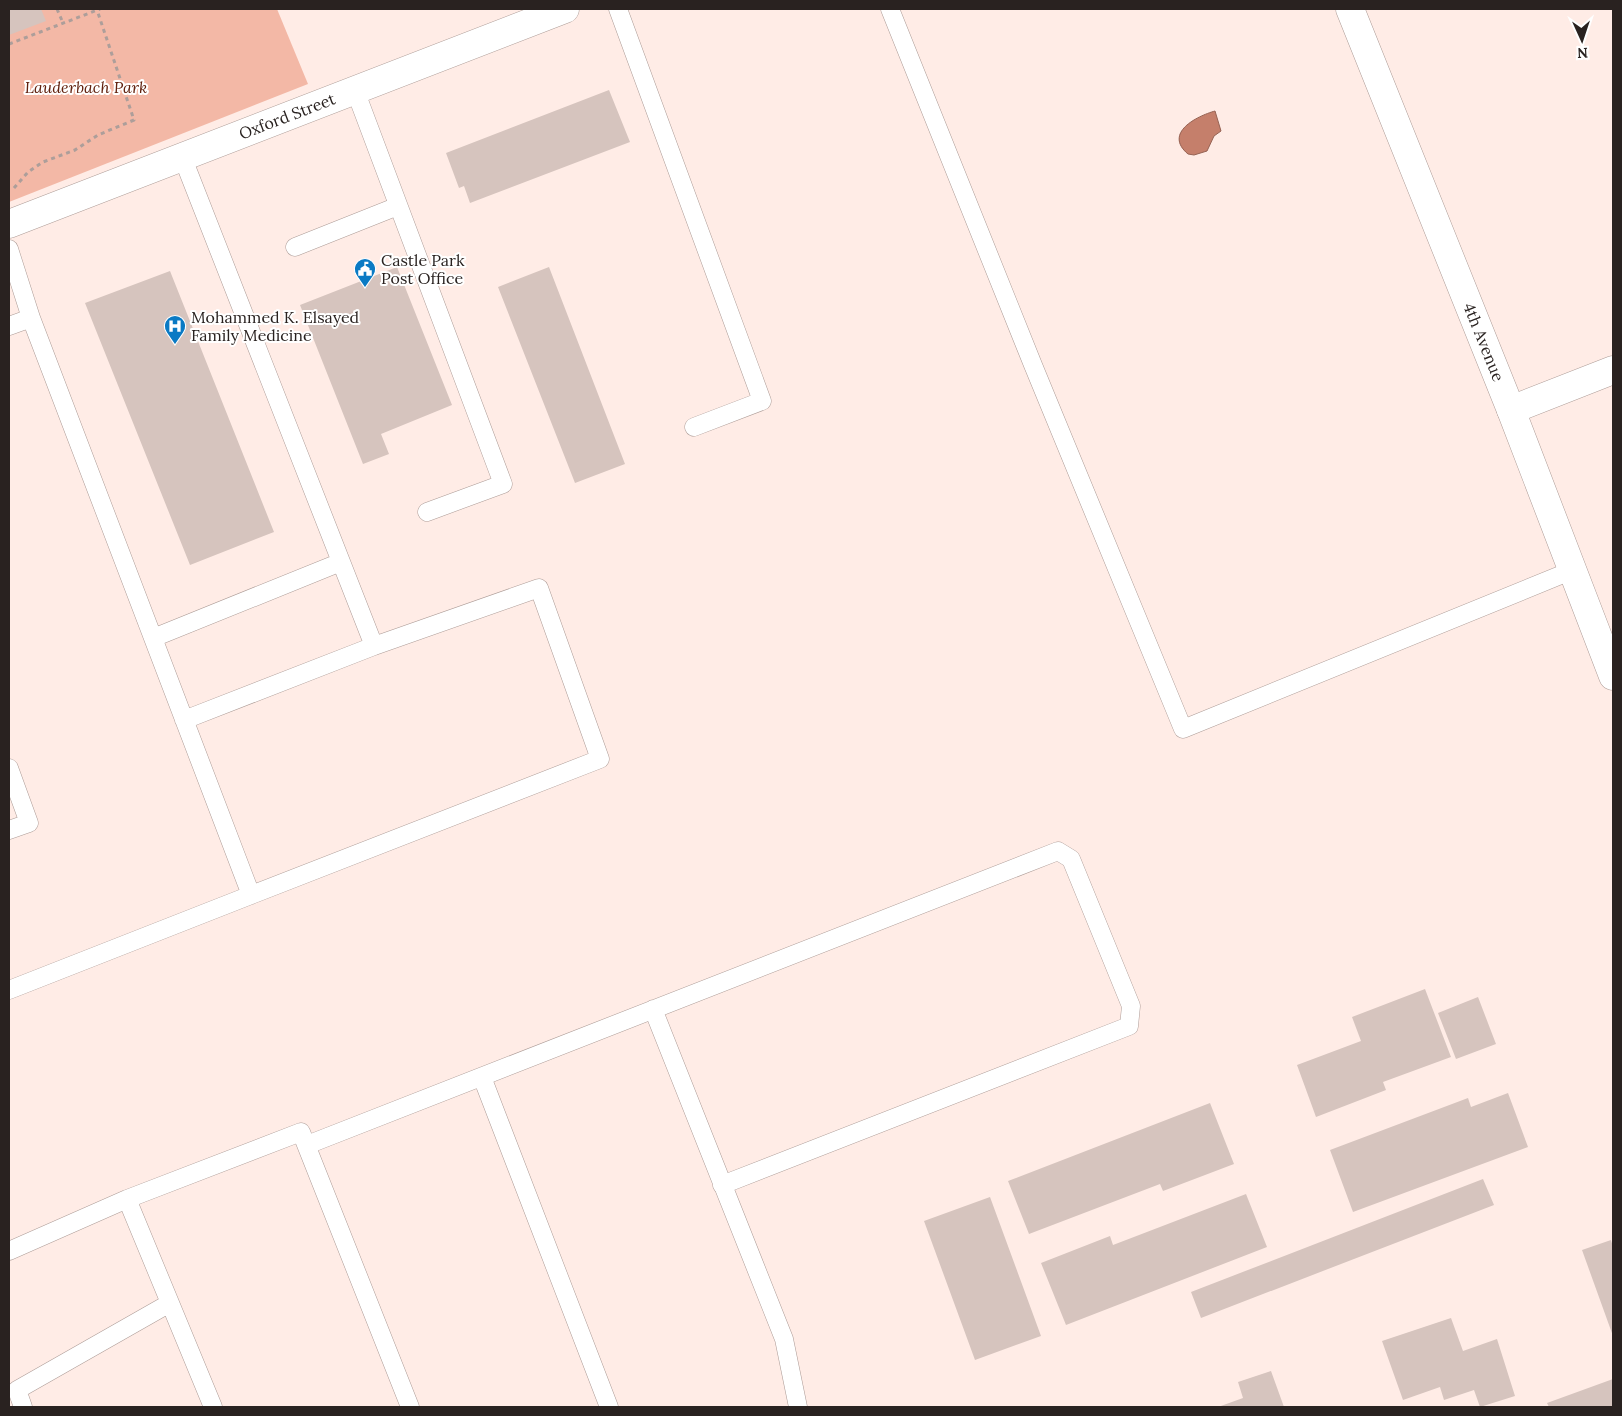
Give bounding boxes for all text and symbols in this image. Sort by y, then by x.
north arrow [1557,15,1607,65]
text: N [1577,44,1589,62]
park label: Lauderbach Park [25,77,147,97]
street label: Oxford Street [236,88,339,144]
place label: Castle Park Post Office [381,250,465,288]
public building icon: Castle Park Post Office [353,257,377,288]
street label: 4th Avenue [1459,300,1509,385]
place label: Mohammed K. Elsayed Family Medicine [191,307,360,345]
hospital icon: Mohammed K. Elsayed Family Medicine [163,314,187,345]

